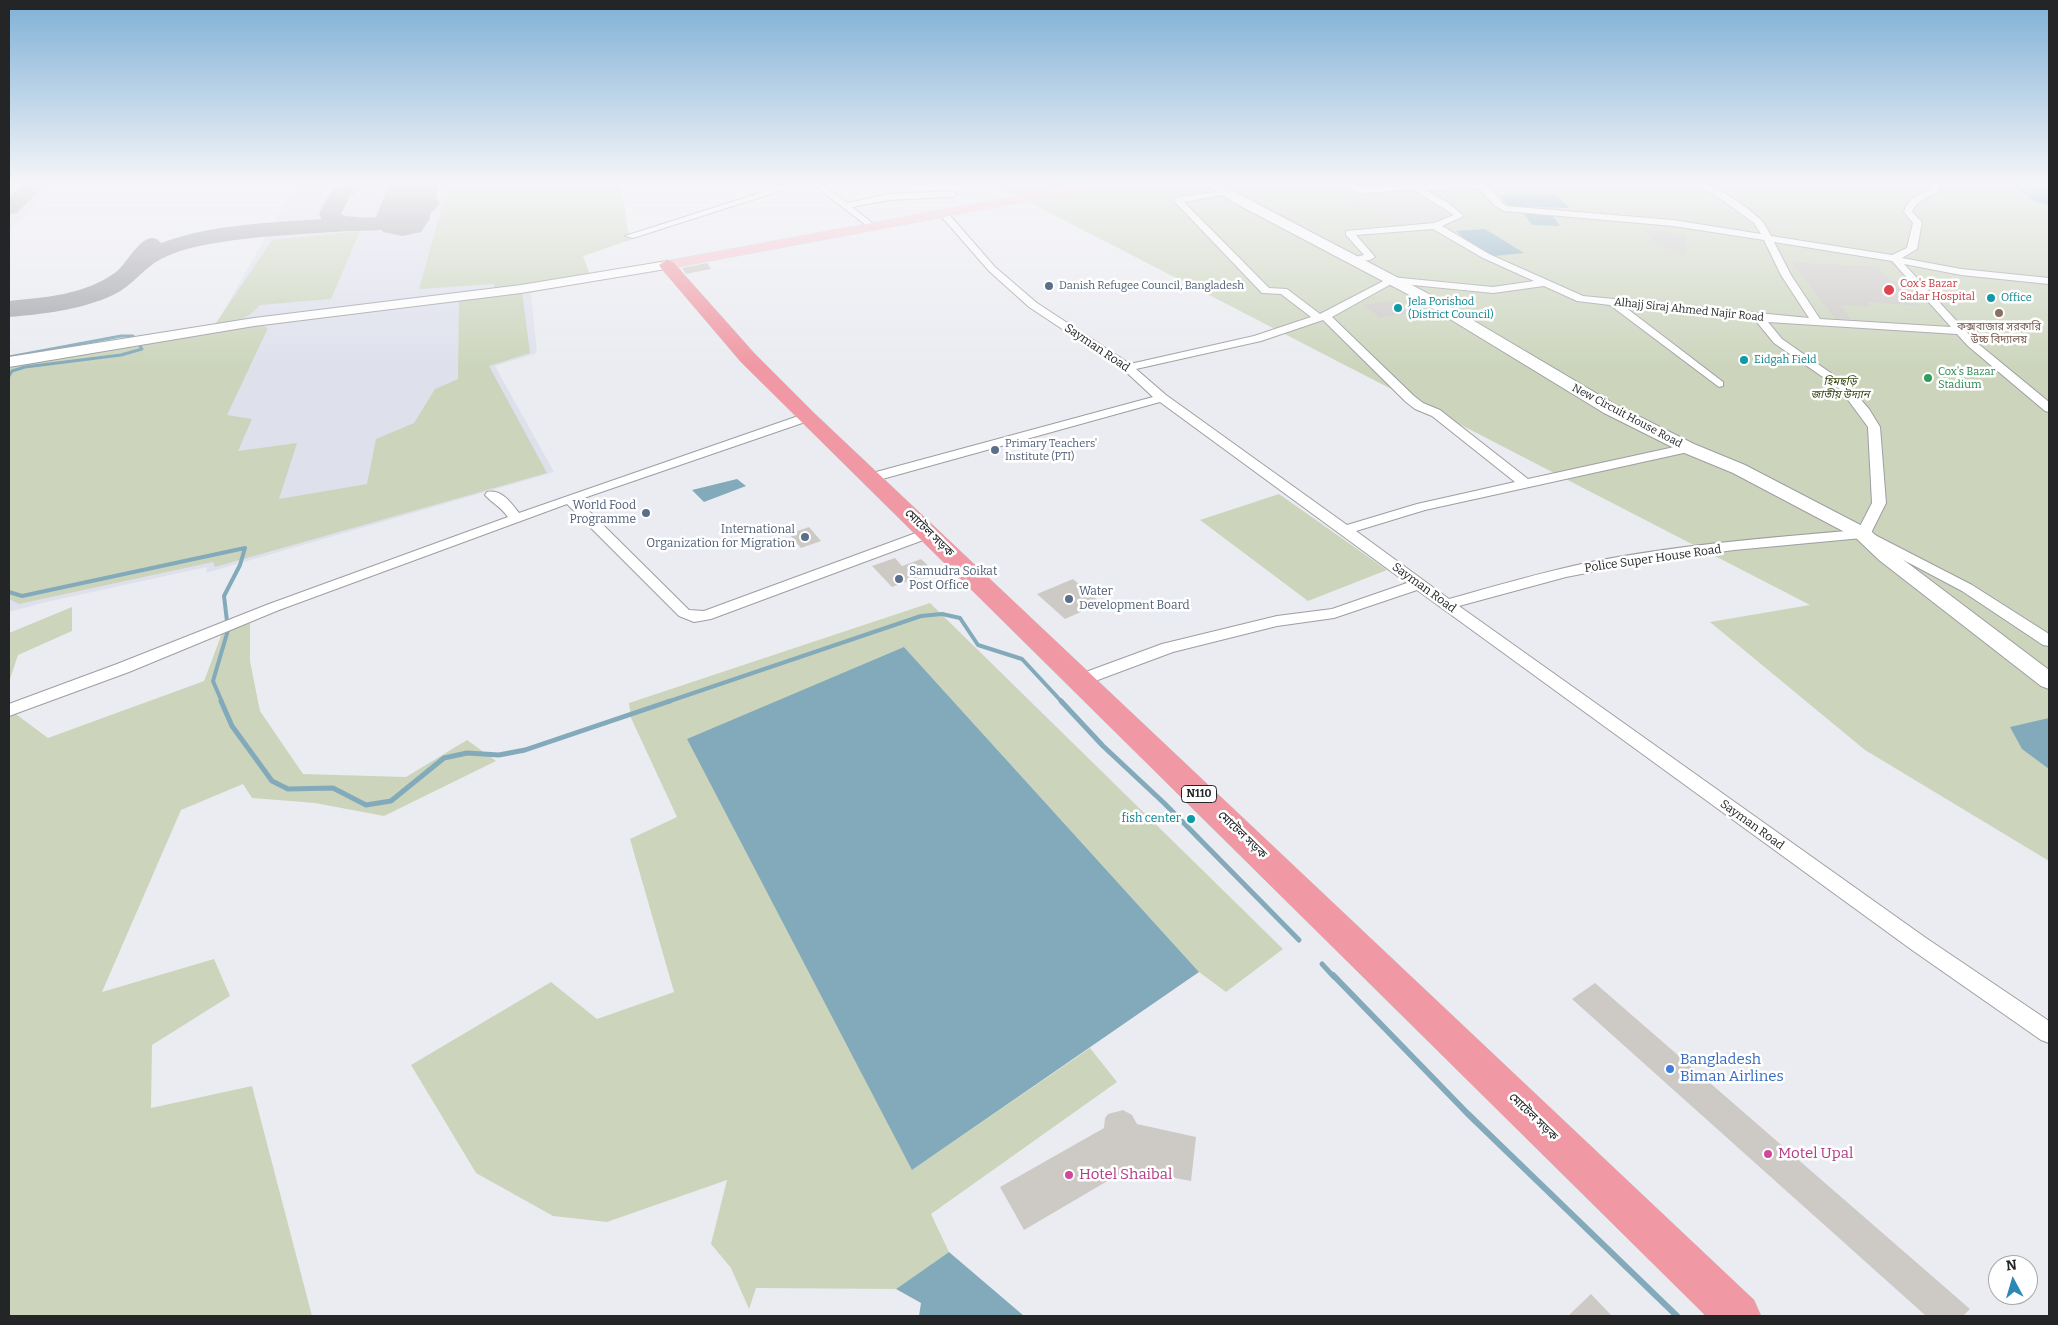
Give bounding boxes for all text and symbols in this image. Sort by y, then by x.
place label: Cox's Bazar Sadar Hospital [1900,277,1975,303]
place label: Danish Refugee Council, Bangladesh [1059,279,1244,293]
marker: Danish Refugee Council, Bangladesh [1043,280,1055,292]
marker: Cox's Bazar Sadar Hospital [1882,283,1896,297]
place label: Office [2001,291,2032,305]
marker: Office [1985,292,1997,304]
place label: Jela Porishod (District Council) [1408,295,1494,321]
street label: Alhajj Siraj Ahmed Najir Road [1613,296,1765,324]
marker: Jela Porishod (District Council) [1392,302,1404,314]
marker: কক্সবাজার সরকারি উচ্চ বিদ্যালয় [1993,307,2005,319]
place label: কক্সবাজার সরকারি উচ্চ বিদ্যালয় [1957,320,2041,346]
street label: Sayman Road [1062,321,1132,375]
place label: Eidgah Field [1754,353,1817,367]
marker: Eidgah Field [1738,354,1750,366]
place label: Cox's Bazar Stadium [1938,365,1995,391]
marker: Cox's Bazar Stadium [1922,372,1934,384]
park label: হিমছড়ি জাতীয় উদ্যান [1811,375,1869,401]
street label: New Circuit House Road [1570,381,1684,451]
place label: Primary Teachers' Institute (PTI) [1005,437,1097,463]
marker: Primary Teachers' Institute (PTI) [989,444,1001,456]
place label: World Food Programme [570,499,636,527]
street label: মোটেল সড়ক [901,506,957,560]
marker: World Food Programme [640,507,652,519]
place label: International Organization for Migration [646,523,795,551]
marker: International Organization for Migration [799,531,811,543]
street label: Police Super House Road [1584,542,1722,576]
street label: Sayman Road [1389,560,1459,616]
place label: Samudra Soikat Post Office [909,565,997,593]
marker: Samudra Soikat Post Office [893,573,905,585]
place label: Water Development Board [1079,585,1190,613]
marker: Water Development Board [1063,593,1075,605]
road number: N110 [1182,786,1216,802]
street label: Sayman Road [1717,797,1787,853]
street label: মোটেল সড়ক [1214,808,1270,862]
place label: fish center [1121,812,1181,826]
marker: fish center [1185,813,1197,825]
place label: Bangladesh Biman Airlines [1680,1051,1784,1086]
marker: Bangladesh Biman Airlines [1664,1063,1676,1075]
street label: মোটেল সড়ক [1505,1090,1561,1144]
place label: Motel Upal [1778,1145,1853,1163]
marker: Motel Upal [1762,1148,1774,1160]
place label: Hotel Shaibal [1079,1166,1172,1184]
marker: Hotel Shaibal [1063,1169,1075,1181]
north arrow [1988,1255,2038,1305]
text: N [2005,1257,2018,1275]

